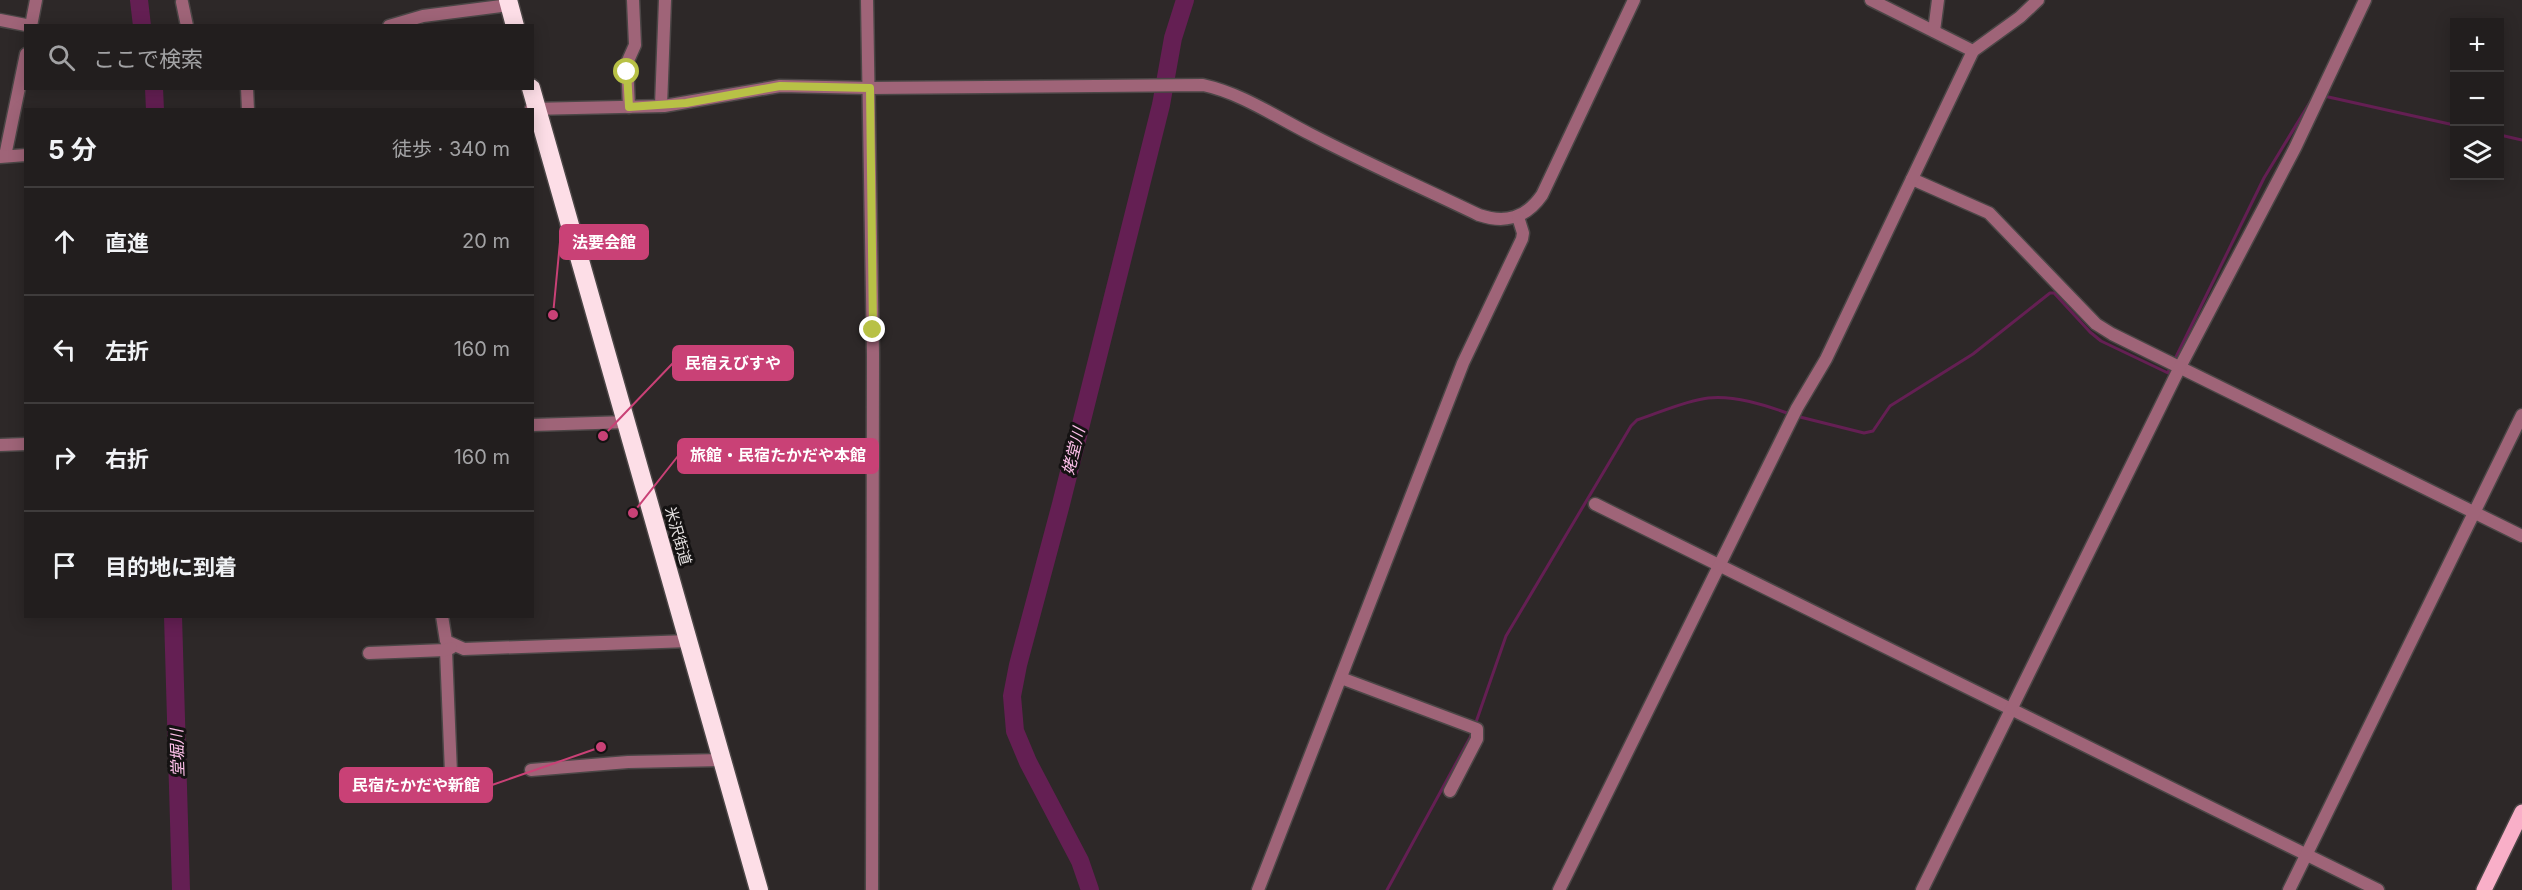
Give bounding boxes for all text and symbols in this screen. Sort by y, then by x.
map controls [2450,18,2504,180]
button: + [2450,18,2504,72]
search box [24,24,534,90]
icon: search [45,41,78,74]
text: ここで検索 [93,46,203,72]
route start [613,58,639,84]
button: − [2450,72,2504,126]
button: layers [2450,126,2504,180]
text: 5 分 [48,134,97,165]
text: 徒歩 · 340 m [392,137,510,161]
icon: ahead [48,225,81,258]
callout: 法要会館 [560,225,648,259]
text: 20 m [462,229,510,253]
text: 直進 [105,230,149,256]
text: 法要会館 [572,232,636,252]
route end [859,316,885,342]
icon: left [48,333,81,366]
text: 160 m [454,337,510,361]
text: 左折 [105,338,149,364]
callout: 民宿えびすや [673,346,793,380]
text: 民宿えびすや [685,353,781,373]
water label: 姥堂川 [1057,423,1089,477]
callout: 旅館・民宿たかだや本館 [678,439,878,473]
icon: right [48,441,81,474]
text: 160 m [454,445,510,469]
text: 旅館・民宿たかだや本館 [690,445,866,465]
text: 右折 [105,446,149,472]
street label: 米沢街道 [661,504,696,567]
icon: arrive [48,549,81,582]
text: 目的地に到着 [105,554,237,580]
water label: 堂堀川 [166,727,188,777]
callout: 民宿たかだや新館 [340,768,492,802]
text: 民宿たかだや新館 [352,775,480,795]

